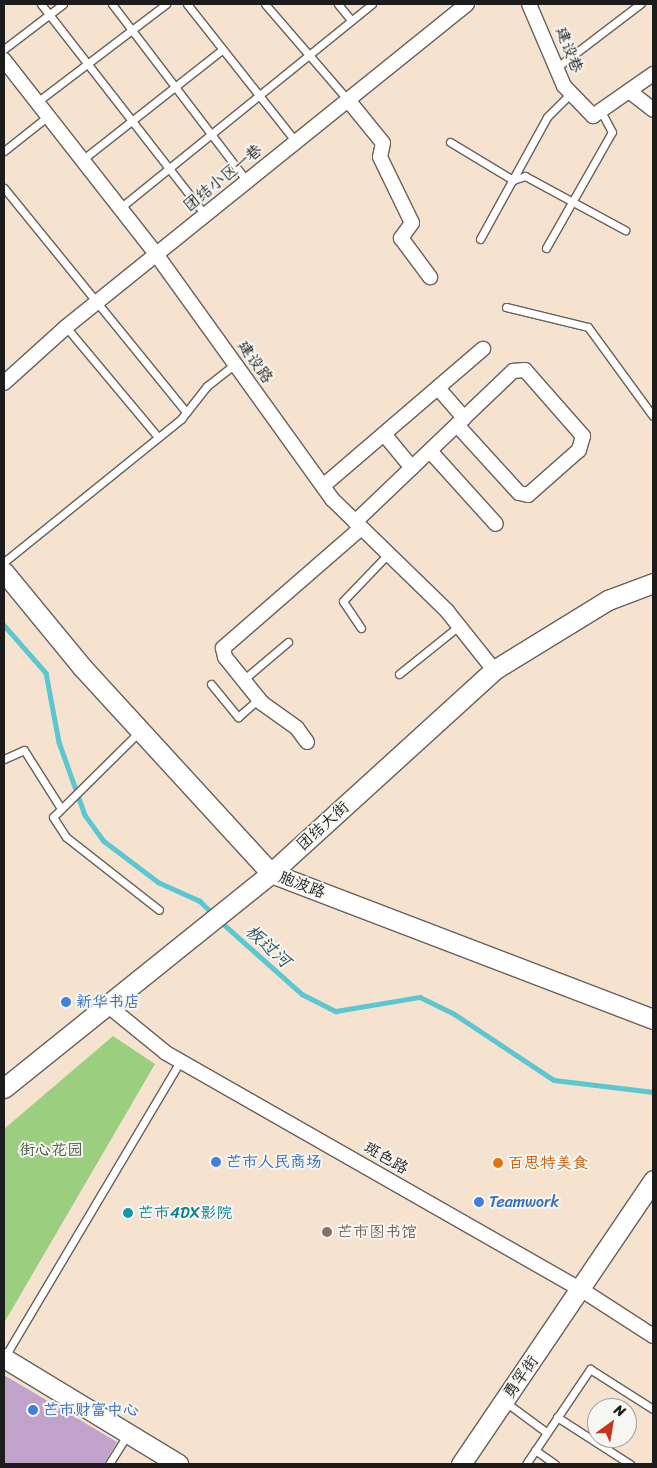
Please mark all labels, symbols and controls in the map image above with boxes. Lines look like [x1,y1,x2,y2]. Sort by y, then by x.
street label: 建设巷 [551,24,587,76]
street label: 团结小区一巷 [180,140,266,216]
street label: 建设路 [233,337,277,387]
street label: 团结大街 [293,797,353,855]
street label: 胞波路 [276,867,328,903]
water label: 板过河 [241,920,295,972]
place label: 新华书店 [76,992,140,1012]
marker: 新华书店 [60,996,72,1008]
street label: 斑色路 [360,1138,412,1178]
park label: 街心花园 [19,1140,83,1160]
place label: 芒市人民商场 [226,1152,322,1172]
place label: 百思特美食 [508,1153,588,1173]
marker: 芒市人民商场 [210,1156,222,1168]
marker: 百思特美食 [492,1157,504,1169]
place label: Teamwork [489,1192,559,1212]
marker: Teamwork [473,1196,485,1208]
place label: 芒市4DX影院 [138,1203,232,1223]
marker: 芒市4DX影院 [122,1207,134,1219]
place label: 芒市图书馆 [337,1222,417,1242]
marker: 芒市图书馆 [321,1226,333,1238]
street label: 勇罕街 [499,1352,543,1402]
north arrow [587,1398,637,1448]
text: N [609,1398,630,1424]
place label: 芒市财富中心 [43,1400,139,1420]
marker: 芒市财富中心 [27,1404,39,1416]

